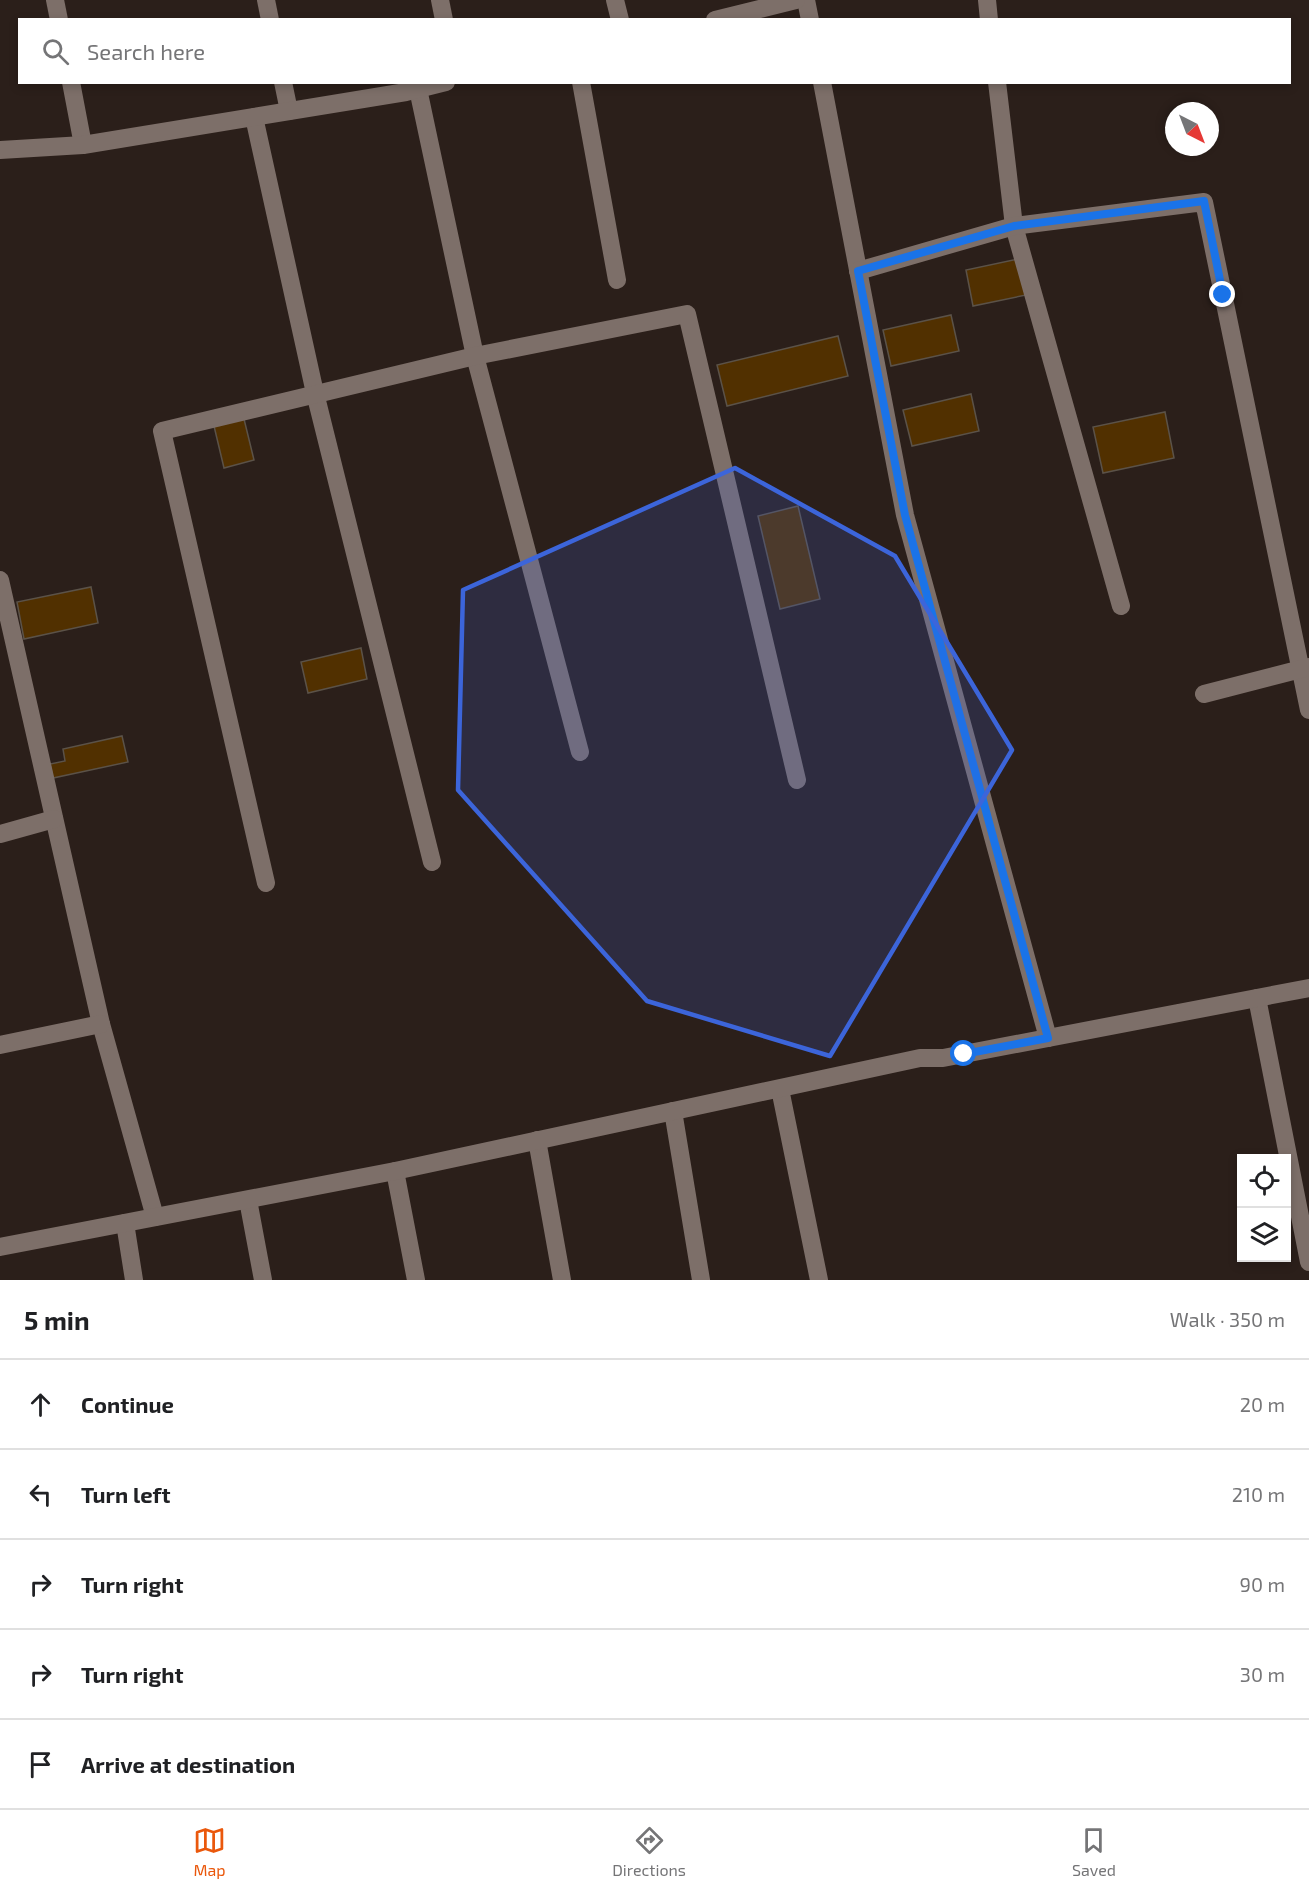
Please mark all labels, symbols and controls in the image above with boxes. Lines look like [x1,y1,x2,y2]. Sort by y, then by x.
search box [18,18,1291,84]
icon: search [39,35,72,68]
text: Search here [87,38,205,64]
north arrow [1165,102,1219,156]
route end [1209,281,1235,307]
route start [950,1040,976,1066]
map controls [1237,1154,1291,1262]
button: locate [1237,1154,1291,1208]
button: layers [1237,1208,1291,1262]
text: 5 min [24,1304,90,1335]
text: Walk · 350 m [1170,1307,1285,1331]
icon: ahead [24,1388,57,1421]
text: Continue [81,1391,174,1417]
text: 20 m [1240,1392,1285,1416]
icon: left [24,1478,57,1511]
text: Turn left [81,1481,170,1507]
text: 210 m [1232,1482,1285,1506]
icon: right [24,1568,57,1601]
text: Turn right [81,1571,183,1597]
text: 90 m [1240,1572,1285,1596]
icon: right [24,1658,57,1691]
text: Turn right [81,1661,183,1687]
text: 30 m [1240,1662,1285,1686]
icon: arrive [24,1748,57,1781]
text: Arrive at destination [81,1751,295,1777]
tab: Map [193,1824,226,1879]
tab: Directions [612,1824,686,1879]
tab: Saved [1072,1824,1116,1879]

